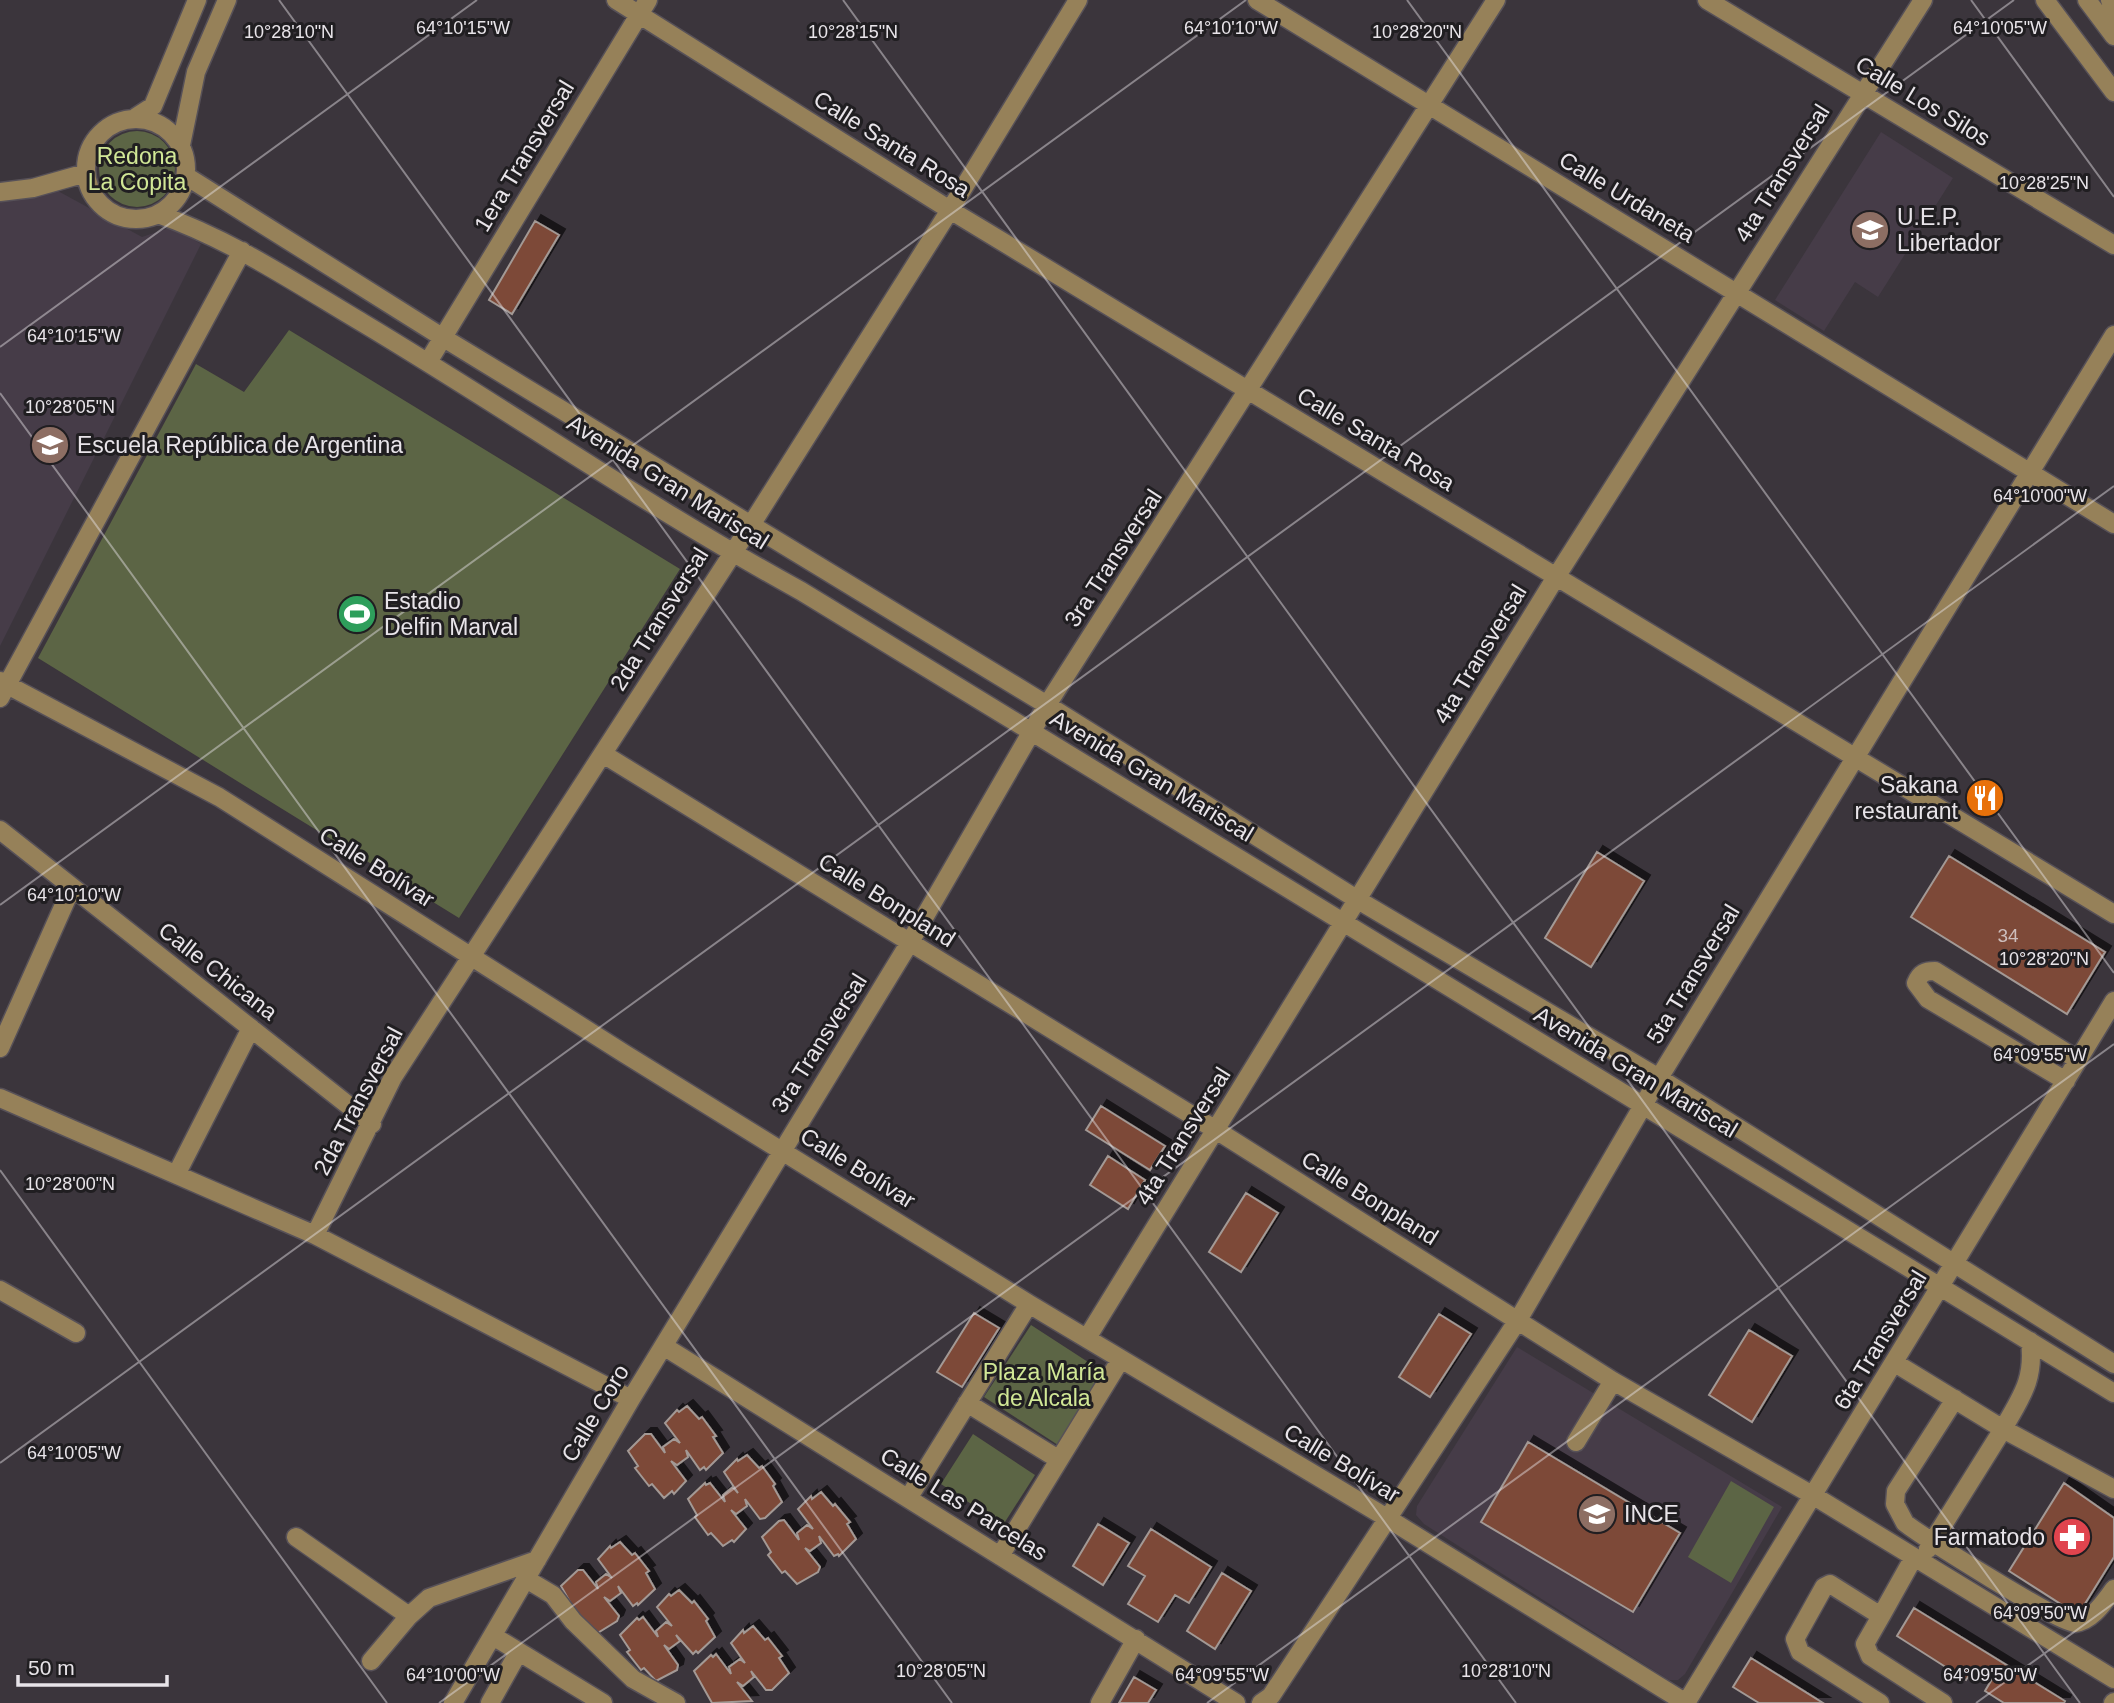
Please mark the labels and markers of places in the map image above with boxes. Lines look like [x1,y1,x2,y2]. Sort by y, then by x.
place label: U.E.P. Libertador [1897,204,2001,256]
school or university icon: U.E.P. Libertador [1849,209,1891,251]
school or university icon: Escuela República de Argentina [29,424,71,466]
place label: Escuela República de Argentina [77,432,403,458]
place label: Estadio Delfin Marval [384,588,518,640]
sports icon: Estadio Delfin Marval [336,593,378,635]
place label: Sakana restaurant [1854,772,1959,824]
restaurant icon: Sakana restaurant [1964,777,2006,819]
school or university icon: INCE [1576,1493,1618,1535]
place label: INCE [1624,1501,1679,1527]
pharmacy icon: Farmatodo [2051,1516,2093,1558]
place label: Farmatodo [1934,1524,2045,1550]

